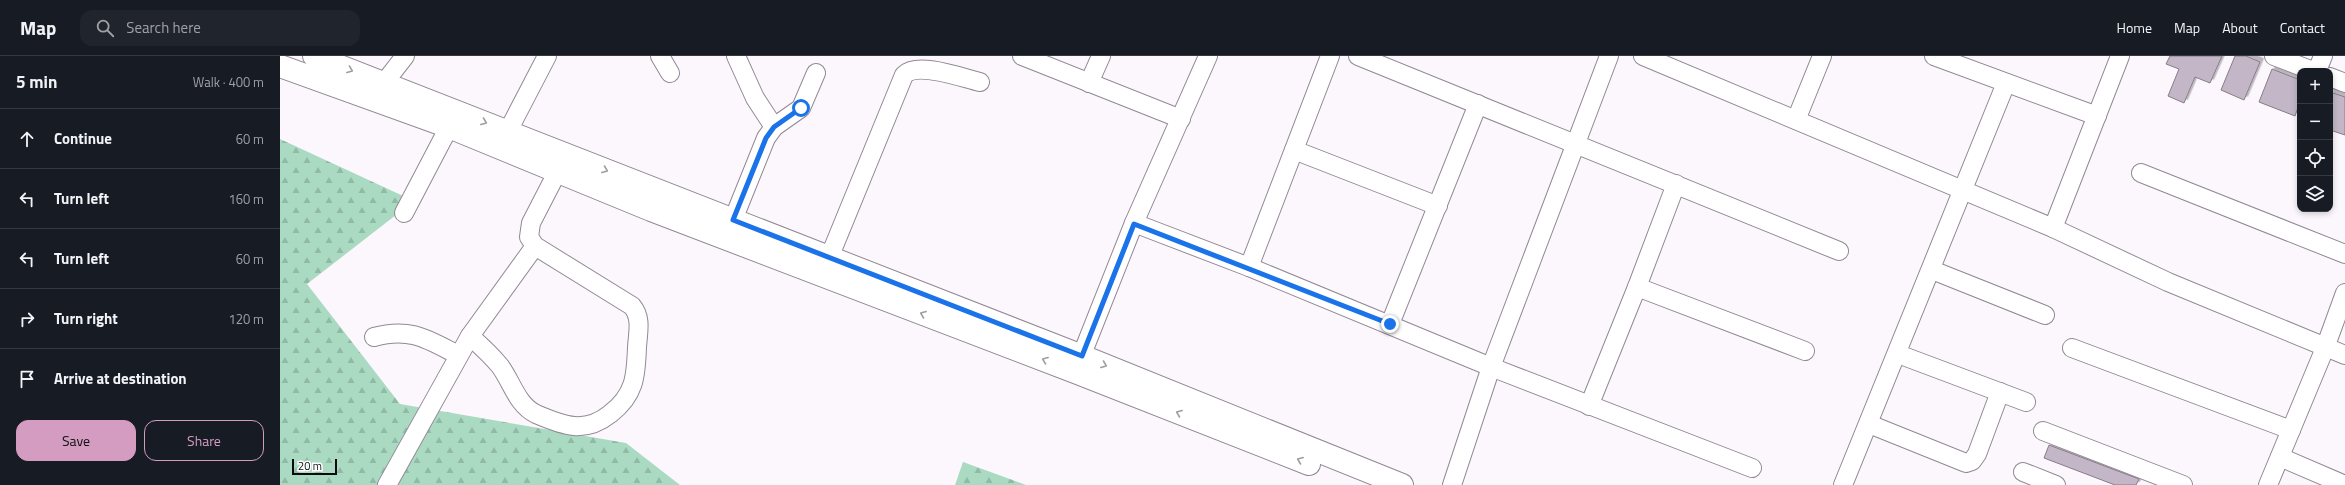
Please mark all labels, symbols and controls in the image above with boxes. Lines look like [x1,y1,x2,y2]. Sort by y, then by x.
search box [80,10,360,46]
text: Map [20,13,56,42]
text: Search here [126,16,201,39]
icon: search [94,17,116,39]
text: Home [2117,17,2152,38]
text: Map [2174,17,2200,38]
text: About [2222,17,2258,38]
text: Contact [2280,17,2325,38]
one-way arrow [347,66,354,74]
map controls [2297,68,2333,212]
button: + [2297,68,2333,104]
text: 5 min [16,69,57,95]
text: Walk · 400 m [193,72,264,92]
route start [792,99,810,117]
button: − [2297,104,2333,140]
one-way arrow [481,118,488,126]
text: Continue [54,127,112,150]
icon: ahead [16,128,38,150]
text: 60 m [236,129,264,149]
button: locate [2297,140,2333,176]
one-way arrow [601,165,609,173]
button: layers [2297,176,2333,212]
text: Turn left [54,187,109,210]
icon: left [16,188,38,210]
text: 160 m [228,189,264,209]
text: Turn left [54,247,109,270]
icon: left [16,248,38,270]
text: 60 m [236,249,264,269]
text: Turn right [54,307,118,330]
icon: right [16,308,38,330]
text: 120 m [228,309,264,329]
one-way arrow [920,310,927,318]
route end [1381,315,1399,333]
one-way arrow [1041,357,1048,365]
one-way arrow [1101,361,1108,369]
text: Arrive at destination [54,367,187,390]
icon: arrive [16,368,38,390]
one-way arrow [1175,409,1182,417]
button: Save [16,420,136,461]
button: Share [144,420,264,461]
scale bar [292,457,337,476]
one-way arrow [1296,457,1303,465]
text: 20 m [298,458,322,474]

